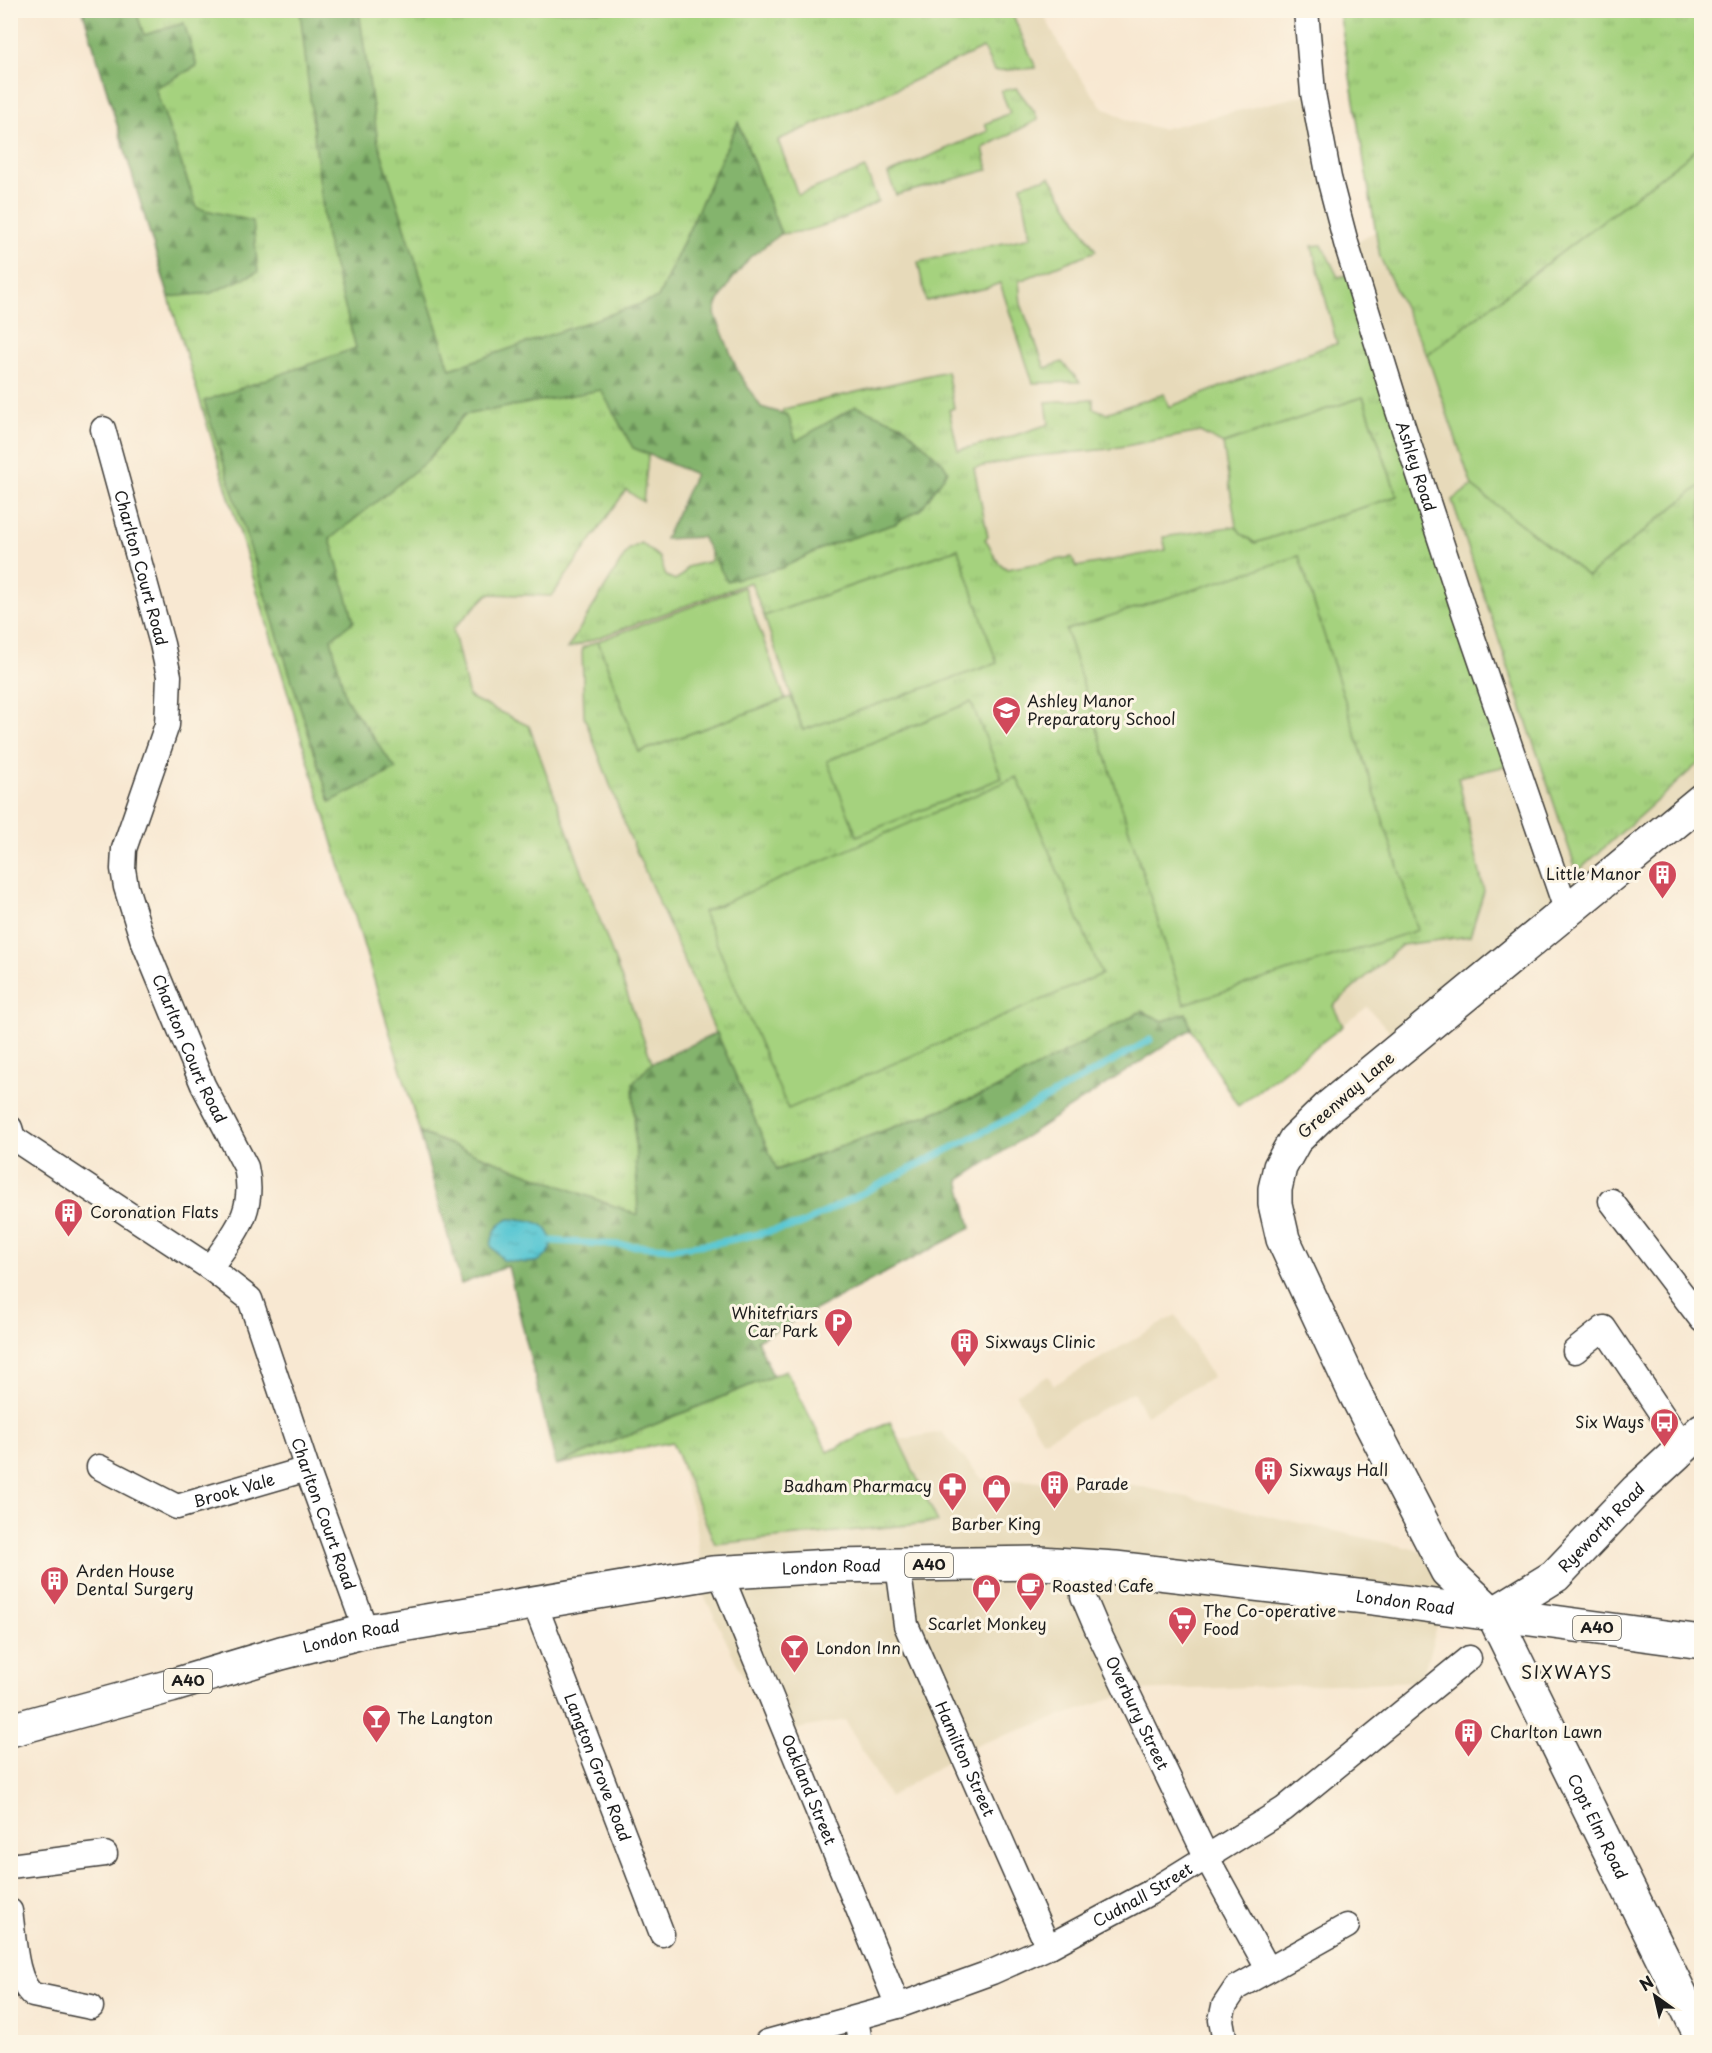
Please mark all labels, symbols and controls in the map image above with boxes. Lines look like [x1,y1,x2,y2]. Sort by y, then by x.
street label: Ashley Road [1391,418,1443,514]
street label: Charlton Court Road [109,487,175,648]
place label: Ashley Manor Preparatory School [1027,688,1176,730]
school or university icon: Ashley Manor Preparatory School [990,694,1022,736]
building icon: Little Manor [1646,858,1678,900]
place label: Little Manor [1546,861,1642,885]
street label: Charlton Court Road [147,970,234,1127]
street label: Greenway Lane [1292,1045,1399,1143]
building icon: Coronation Flats [53,1196,85,1238]
place label: Coronation Flats [90,1199,218,1223]
place label: Whitefriars Car Park [731,1300,818,1342]
parking icon: Whitefriars Car Park [823,1306,855,1348]
building icon: Sixways Clinic [948,1326,980,1368]
place label: Sixways Clinic [985,1329,1095,1353]
bus stop icon: Six Ways [1649,1406,1681,1448]
place label: Six Ways [1575,1409,1644,1433]
street label: Charlton Court Road [286,1434,363,1593]
building icon: Sixways Hall [1252,1454,1284,1496]
place label: Sixways Hall [1289,1457,1388,1481]
street label: Brook Vale [190,1466,277,1513]
building icon: Parade [1039,1468,1071,1510]
pharmacy icon: Badham Pharmacy [937,1470,969,1512]
place label: Parade [1076,1471,1129,1495]
shop icon: Barber King [980,1472,1012,1514]
place label: Badham Pharmacy [783,1473,932,1497]
street label: Ryeworth Road [1552,1476,1649,1577]
place label: Barber King [951,1511,1041,1535]
street label: London Road [781,1552,881,1580]
road number: A40 [905,1553,953,1577]
place label: Arden House Dental Surgery [76,1558,194,1600]
building icon: Arden House Dental Surgery [39,1564,71,1606]
cafe icon: Roasted Cafe [1015,1570,1047,1612]
shop icon: Scarlet Monkey [971,1572,1003,1614]
place label: Roasted Cafe [1052,1573,1154,1597]
street label: London Road [1355,1583,1456,1620]
place label: The Co-operative Food [1203,1598,1336,1640]
supermarket icon: The Co-operative Food [1166,1604,1198,1646]
place label: Scarlet Monkey [927,1611,1047,1635]
street label: London Road [300,1613,401,1658]
road number: A40 [1573,1616,1621,1640]
bar icon: London Inn [779,1632,811,1674]
place label: London Inn [816,1635,901,1659]
street label: Overbury Street [1101,1651,1176,1774]
district label: SIXWAYS [1521,1658,1613,1685]
road number: A40 [164,1669,212,1693]
street label: Langton Grove Road [559,1689,638,1845]
street label: Hamilton Street [930,1697,1002,1820]
bar icon: The Langton [360,1702,392,1744]
place label: The Langton [397,1705,493,1729]
building icon: Charlton Lawn [1453,1716,1485,1758]
place label: Charlton Lawn [1490,1719,1602,1743]
street label: Oakland Street [776,1730,844,1849]
street label: Copt Elm Road [1562,1769,1635,1883]
street label: Cudnall Street [1088,1856,1197,1932]
north arrow [1625,1966,1685,2026]
text: N [1634,1969,1658,1996]

